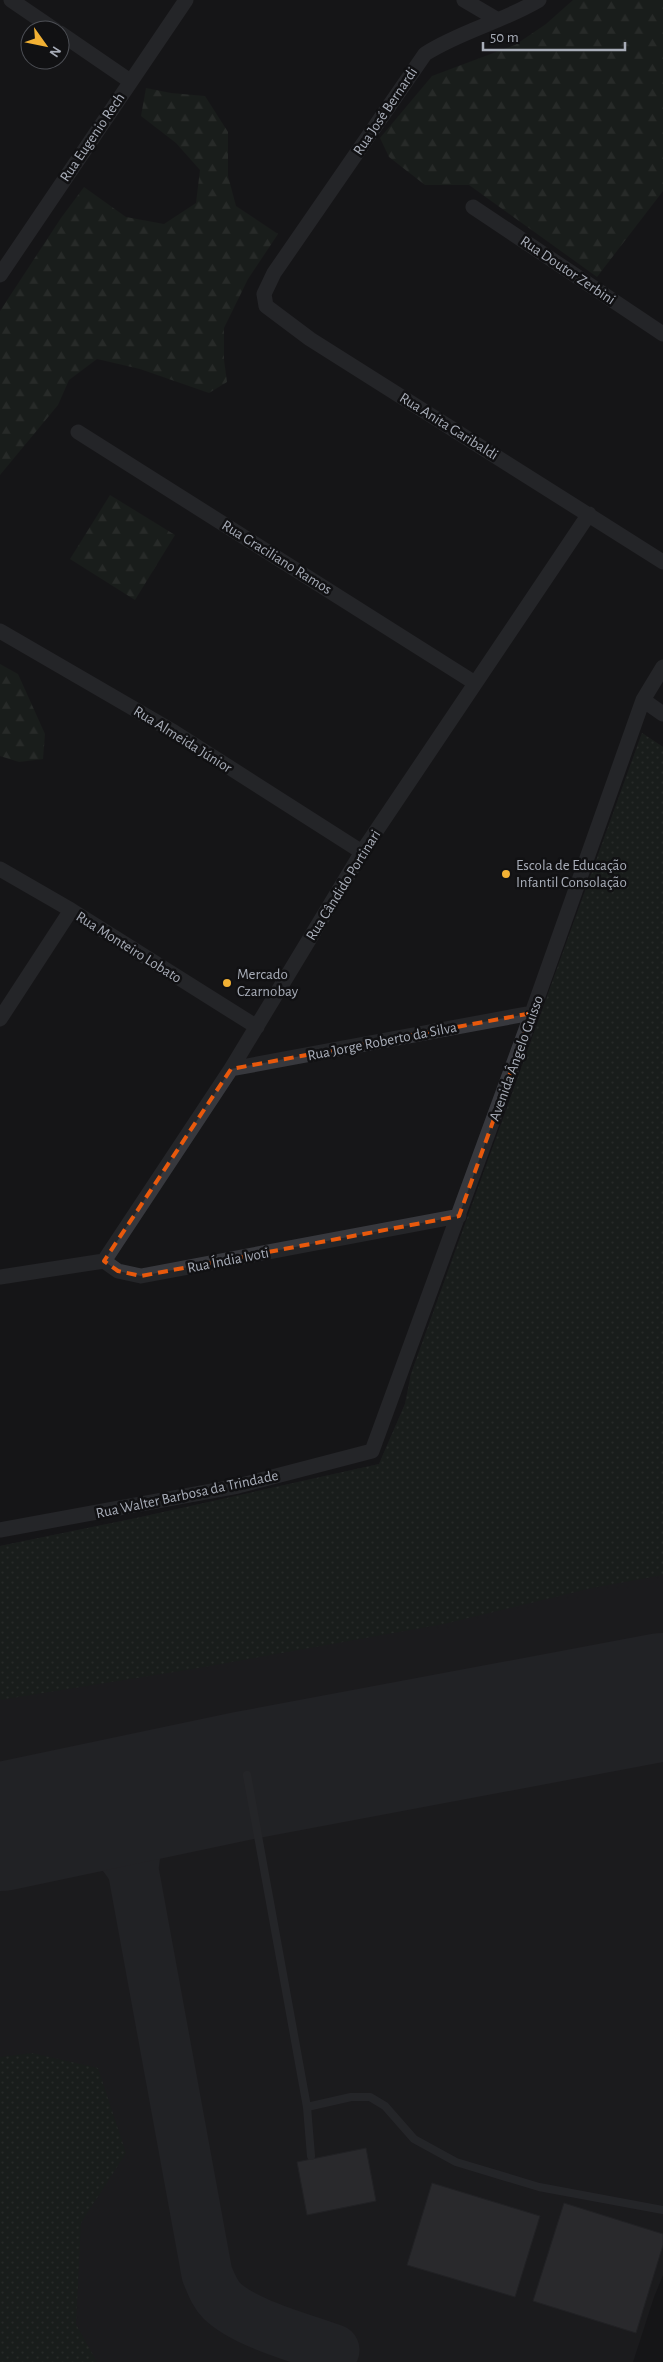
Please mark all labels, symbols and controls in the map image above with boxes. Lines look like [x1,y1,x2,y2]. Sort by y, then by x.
north arrow [20,20,70,70]
scale bar [483,20,626,52]
text: 50 m [490,30,519,45]
text: N [47,44,64,59]
street label: Rua José Bernardi [351,65,420,158]
street label: Rua Eugenio Rech [57,90,128,184]
street label: Rua Doutor Zerbini [518,233,618,308]
street label: Rua Anita Garibaldi [397,390,501,463]
street label: Rua Graciliano Ramos [219,518,334,597]
street label: Rua Almeida Júnior [131,703,235,776]
street label: Rua Cândido Portinari [303,827,383,943]
place label: Escola de Educação Infantil Consolação [516,858,627,890]
marker: Escola de Educação Infantil Consolação [500,868,512,880]
street label: Rua Monteiro Lobato [73,909,184,986]
place label: Mercado Czarnobay [237,967,299,999]
marker: Mercado Czarnobay [221,977,233,989]
street label: Avenida Ângelo Guisso [486,993,546,1123]
street label: Rua Jorge Roberto da Silva [306,1020,458,1063]
street label: Rua Índia Ivoti [186,1243,270,1276]
street label: Rua Walter Barbosa da Trindade [95,1468,280,1521]

